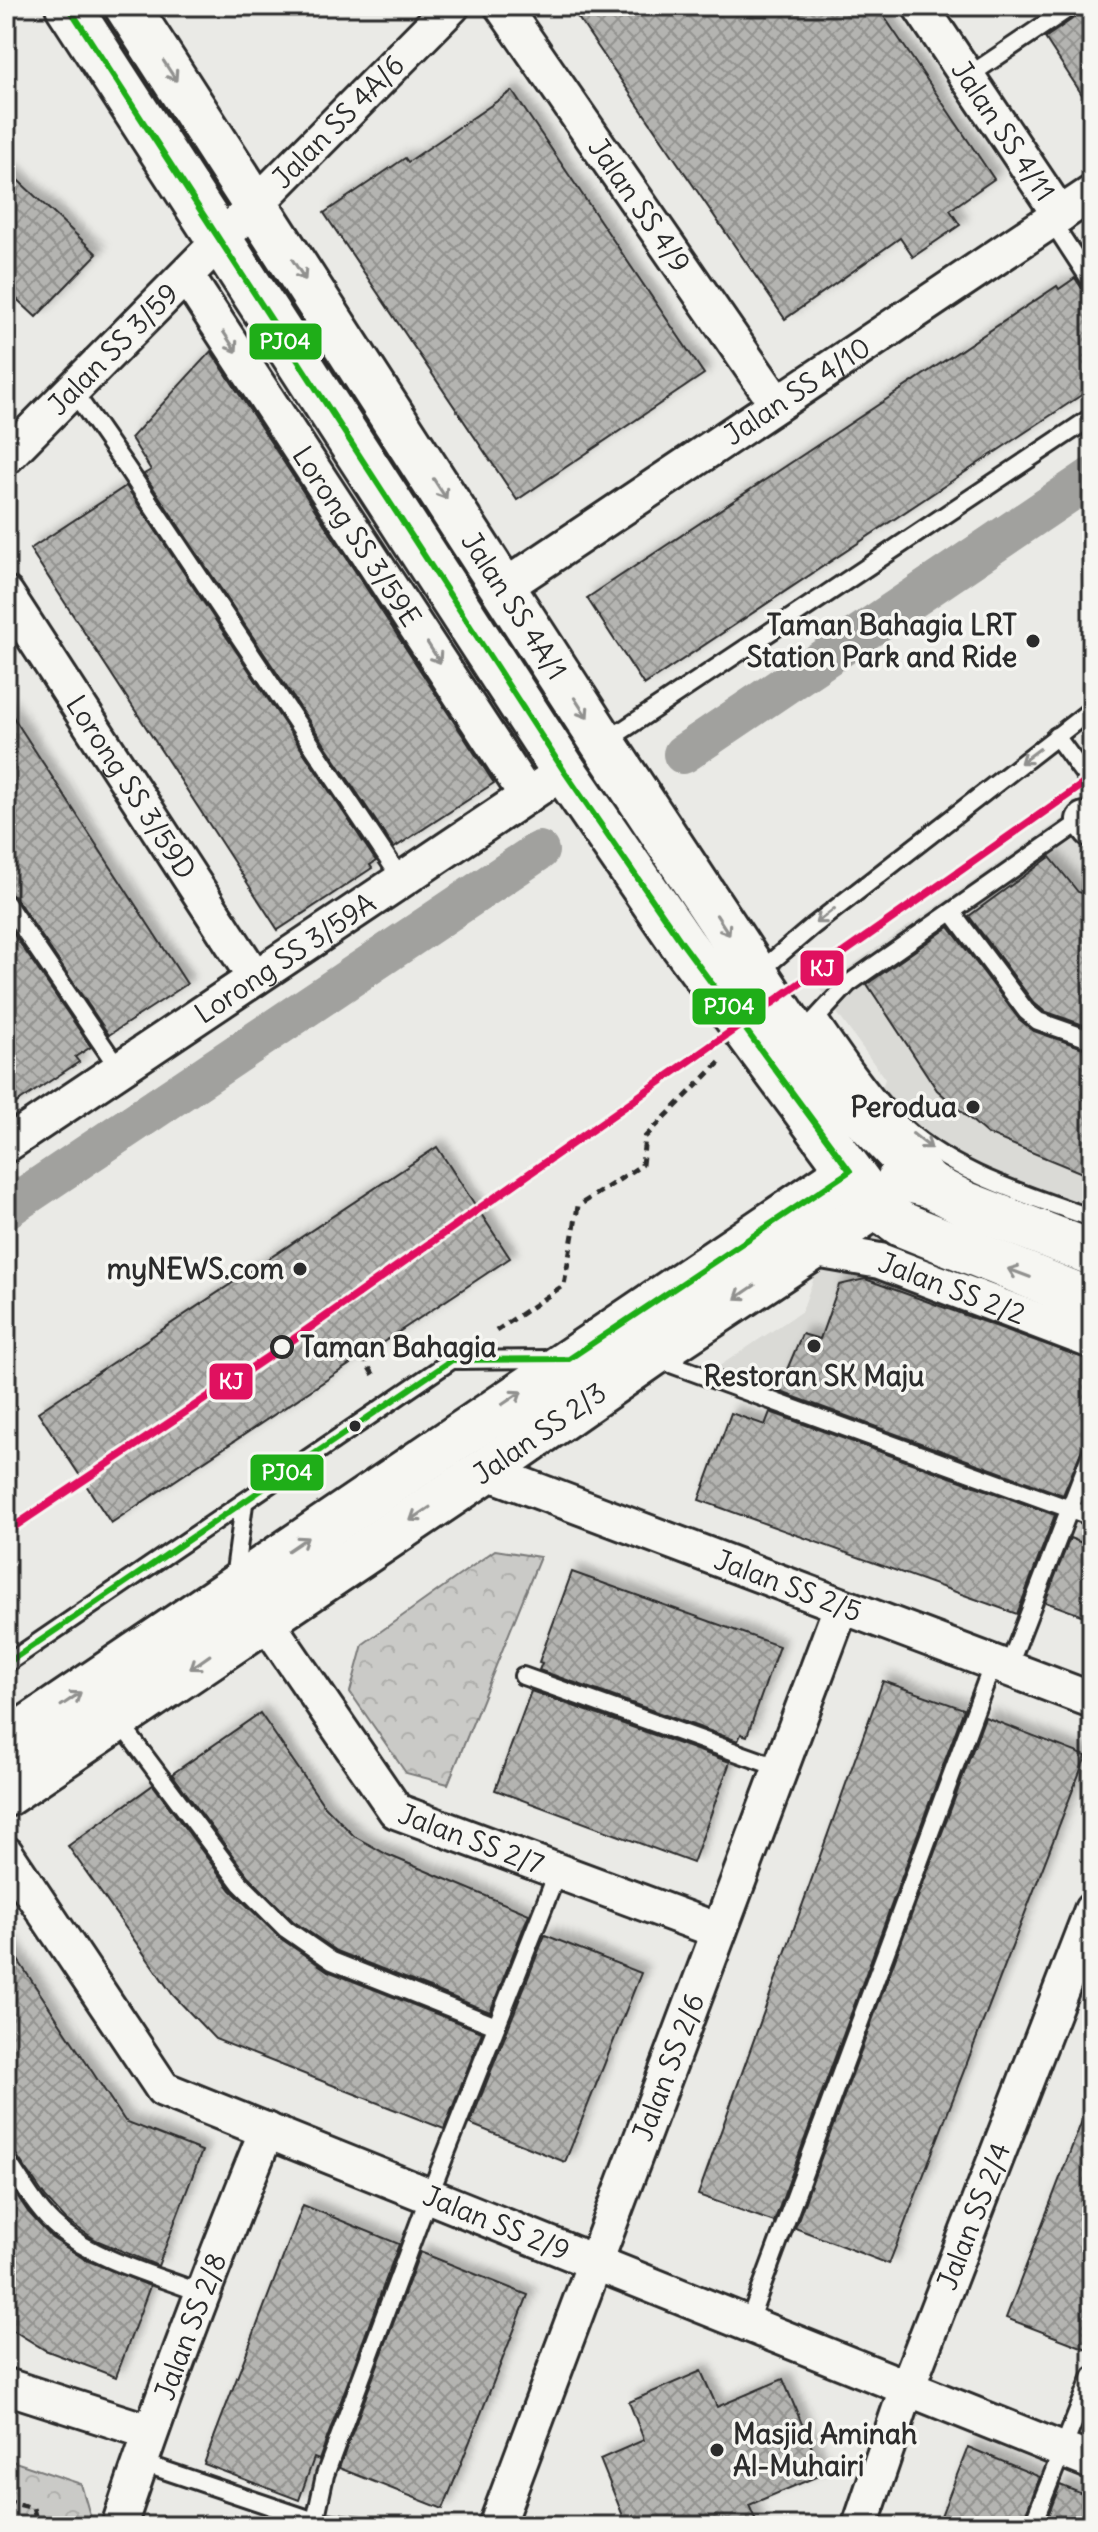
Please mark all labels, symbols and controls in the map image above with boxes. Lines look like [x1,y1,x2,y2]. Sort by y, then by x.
street label: Jalan SS 4A/6 [264,47,412,196]
street label: Jalan SS 4/11 [944,53,1063,208]
one-way arrow [162,60,178,82]
street label: Jalan SS 4/9 [581,131,699,279]
one-way arrow [291,259,308,281]
street label: Jalan SS 3/59 [40,275,186,423]
line badge: PJ04 [248,322,323,361]
text: PJ04 [260,327,311,355]
street label: Jalan SS 4/10 [717,329,877,453]
one-way arrow [222,330,238,353]
street label: Lorong SS 3/59E [285,439,429,633]
one-way arrow [431,478,448,500]
street label: Jalan SS 4A/1 [454,525,575,686]
place label: Taman Bahagia LRT Station Park and Ride [747,607,1017,675]
marker: Taman Bahagia LRT Station Park and Ride [1024,632,1042,650]
one-way arrow [425,642,442,664]
street label: Lorong SS 3/59D [58,688,204,886]
one-way arrow [573,696,589,719]
one-way arrow [1020,748,1041,765]
street label: Lorong SS 3/59A [188,884,382,1031]
one-way arrow [815,908,836,925]
one-way arrow [715,914,731,936]
line badge: KJ [799,949,845,987]
text: KJ [809,954,835,982]
line badge: PJ04 [691,987,767,1026]
text: PJ04 [704,992,755,1020]
place label: Perodua [851,1089,957,1125]
marker: Perodua [964,1098,982,1116]
one-way arrow [911,1132,932,1149]
street label: Jalan SS 2/2 [874,1244,1030,1332]
place label: myNEWS.com [107,1251,284,1287]
marker: myNEWS.com [291,1260,309,1278]
one-way arrow [1007,1265,1032,1279]
one-way arrow [735,1284,757,1300]
place label: Taman Bahagia [300,1329,496,1365]
marker: Taman Bahagia [271,1336,293,1358]
marker: Restoran SK Maju [805,1337,823,1355]
place label: Restoran SK Maju [704,1358,924,1394]
line badge: KJ [208,1362,254,1401]
text: KJ [218,1367,244,1395]
street label: Jalan SS 2/3 [466,1374,613,1492]
one-way arrow [501,1390,523,1406]
unlabelled marker [347,1418,363,1434]
line badge: PJ04 [249,1453,325,1492]
text: PJ04 [262,1458,313,1486]
one-way arrow [409,1507,432,1523]
one-way arrow [286,1536,308,1552]
street label: Jalan SS 2/5 [709,1541,867,1630]
one-way arrow [189,1654,211,1670]
one-way arrow [59,1691,81,1707]
street label: Jalan SS 2/7 [393,1796,549,1882]
street label: Jalan SS 2/6 [624,1988,712,2146]
street label: Jalan SS 2/4 [929,2137,1018,2295]
street label: Jalan SS 2/9 [418,2177,575,2268]
street label: Jalan SS 2/8 [146,2247,234,2405]
place label: Masjid Aminah Al-Muhairi [733,2416,917,2484]
marker: Masjid Aminah Al-Muhairi [708,2441,726,2459]

